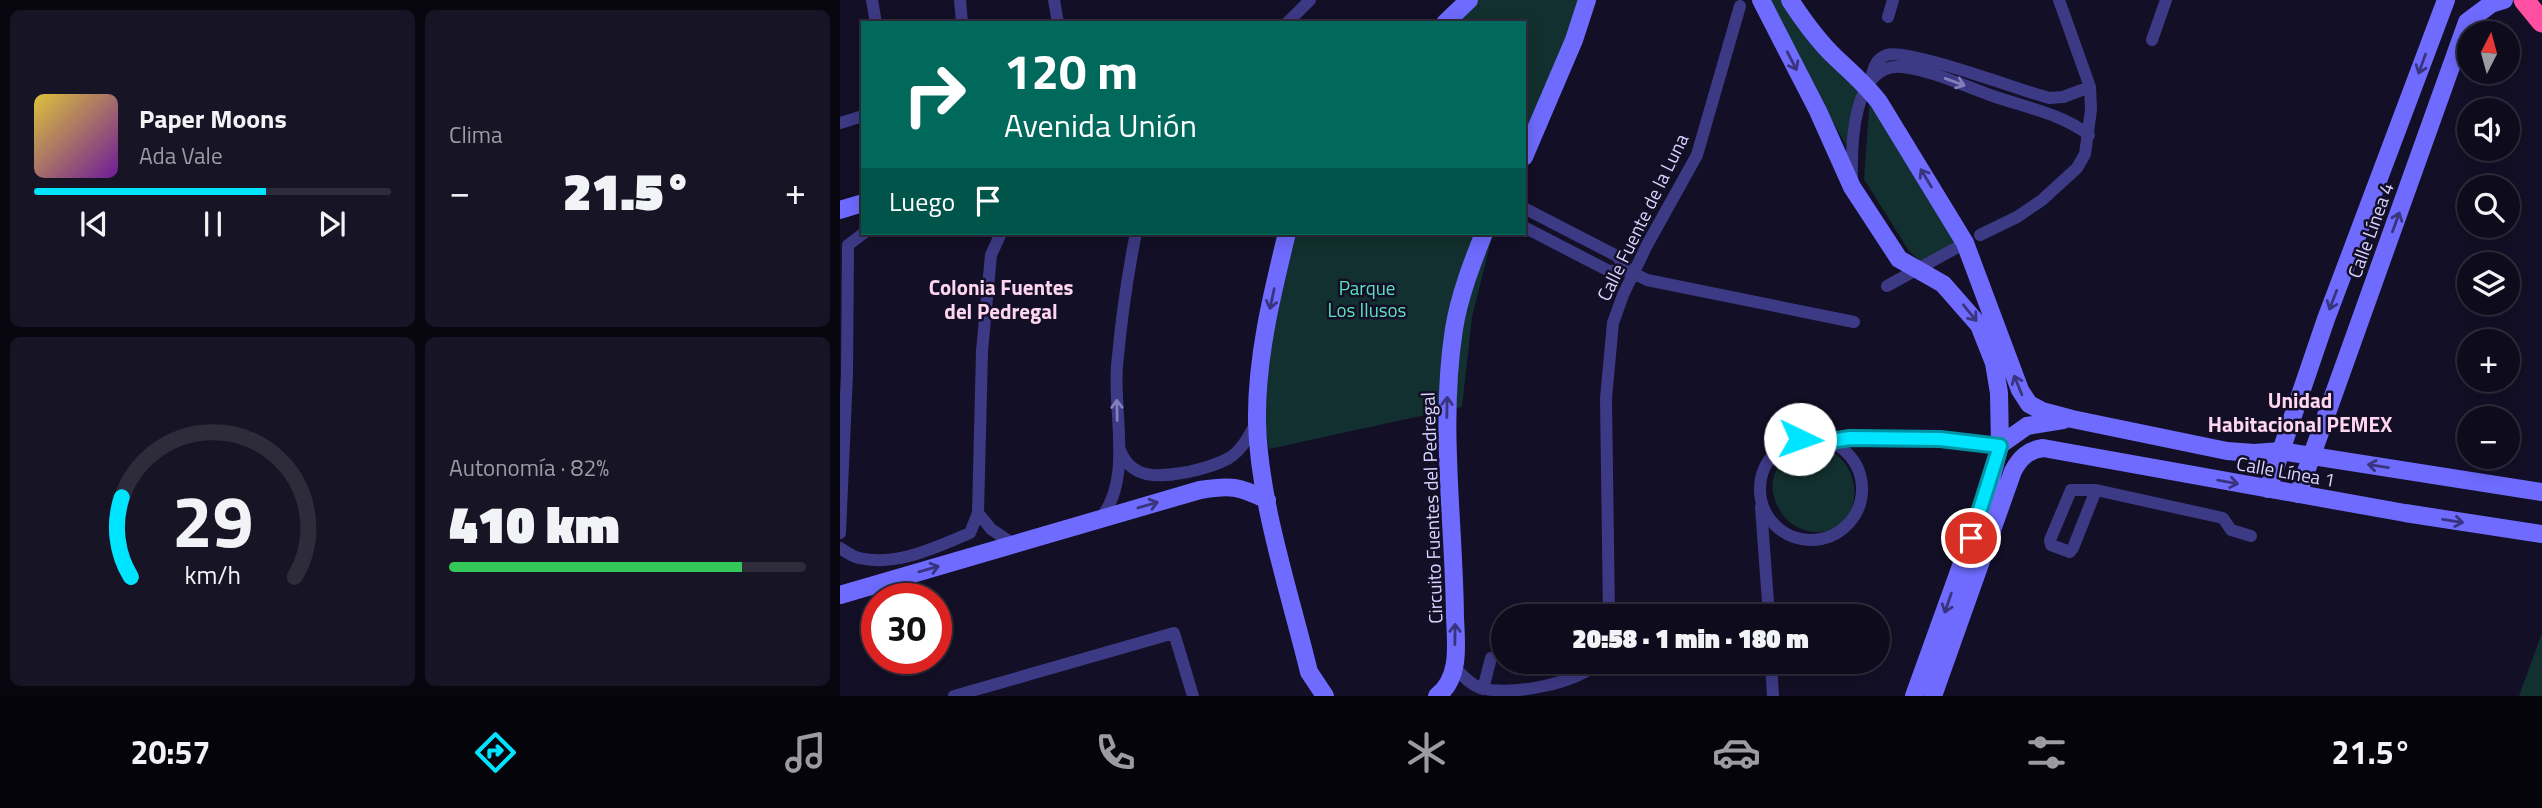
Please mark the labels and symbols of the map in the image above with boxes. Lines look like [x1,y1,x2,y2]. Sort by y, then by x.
north arrow [2457,21,2520,84]
one-way arrow [1786,50,1800,71]
one-way arrow [2415,52,2427,74]
one-way arrow [1943,76,1965,89]
street label: Calle Fuente de la Luna [1589,128,1695,306]
one-way arrow [1919,169,1933,189]
street label: Calle Línea 4 [2339,178,2401,282]
one-way arrow [2390,212,2403,234]
district label: Colonia Fuentes del Pedregal [929,271,1073,327]
park label: Parque Los Ilusos [1328,273,1407,324]
one-way arrow [1265,287,1279,310]
one-way arrow [2326,288,2339,310]
one-way arrow [1962,303,1977,321]
one-way arrow [2011,375,2024,396]
district label: Unidad Habitacional PEMEX [2208,384,2392,440]
street label: Circuito Fuentes del Pedregal [1412,392,1450,624]
one-way arrow [1441,395,1454,418]
one-way arrow [1110,399,1124,422]
position arrow [1763,402,1837,476]
street label: Calle Línea 1 [2234,448,2338,494]
one-way arrow [2367,459,2390,472]
one-way arrow [2217,475,2239,489]
one-way arrow [1136,498,1158,511]
pin [1941,508,2001,568]
one-way arrow [2441,515,2463,528]
one-way arrow [918,561,940,574]
speed limit sign: 30 [861,583,952,674]
one-way arrow [1941,592,1953,614]
one-way arrow [1448,623,1462,646]

